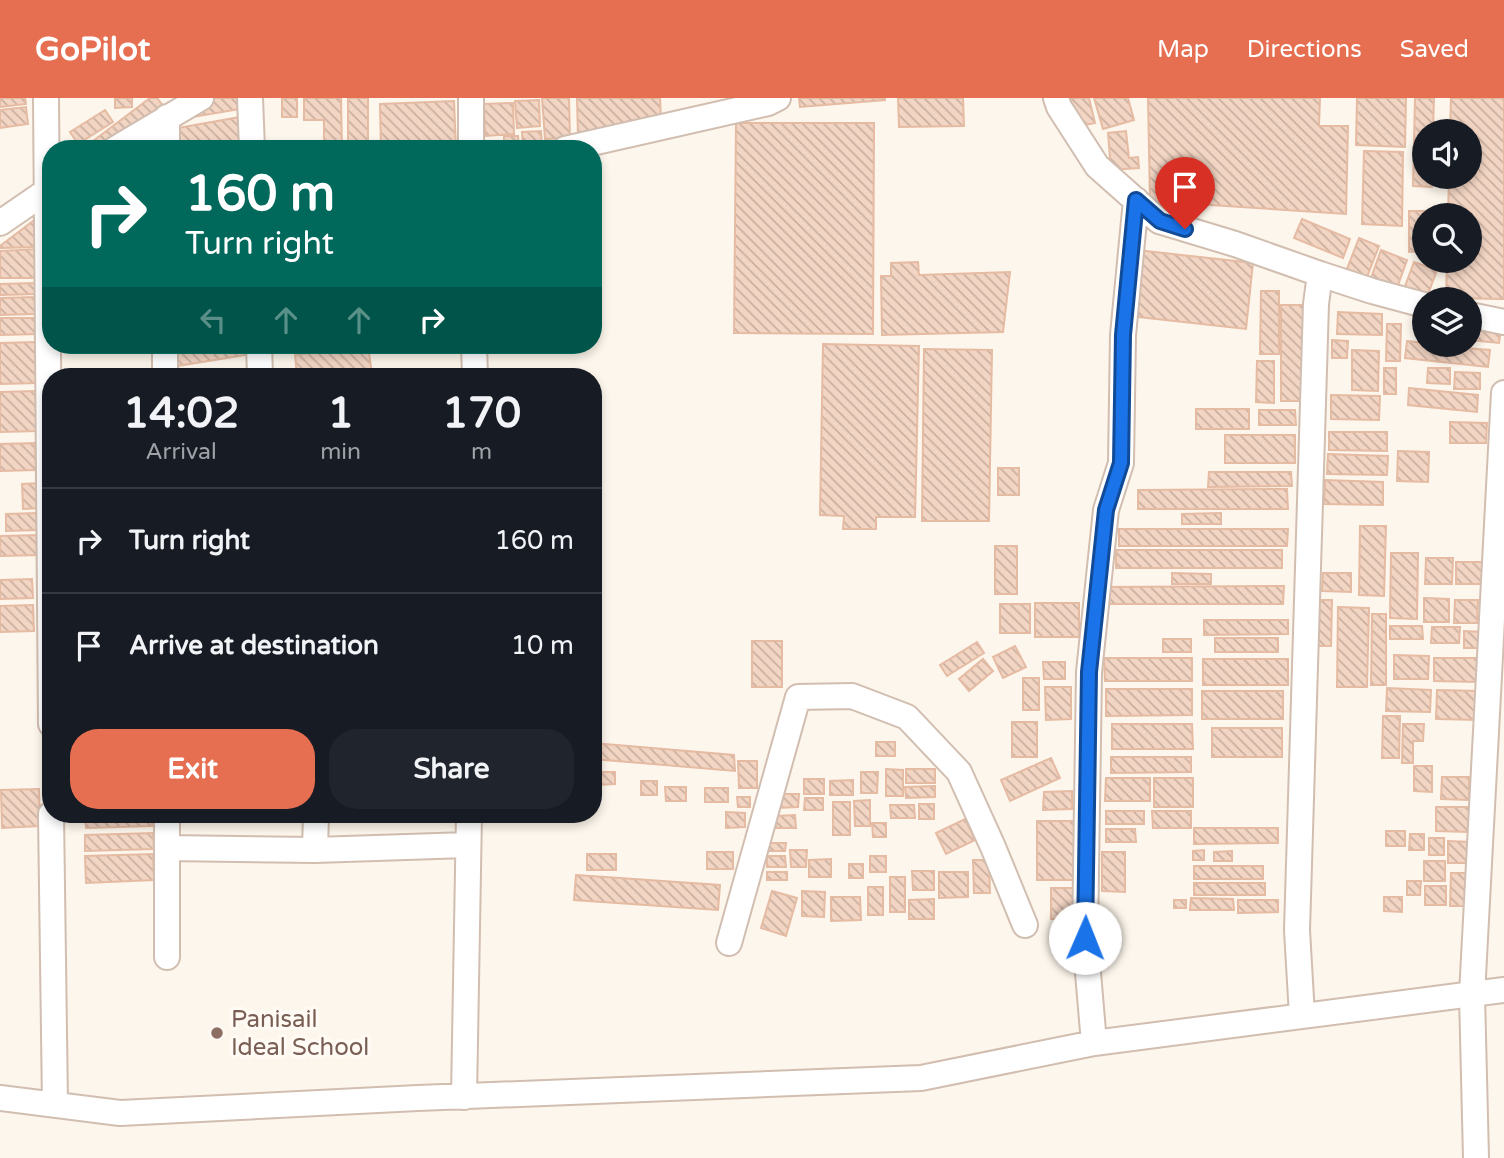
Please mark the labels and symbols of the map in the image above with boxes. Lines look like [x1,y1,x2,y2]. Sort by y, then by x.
pin [1155,157,1215,229]
position arrow [1048,901,1122,975]
place label: Panisail Ideal School [231,1005,369,1062]
marker: Panisail Ideal School [209,1025,225,1041]

